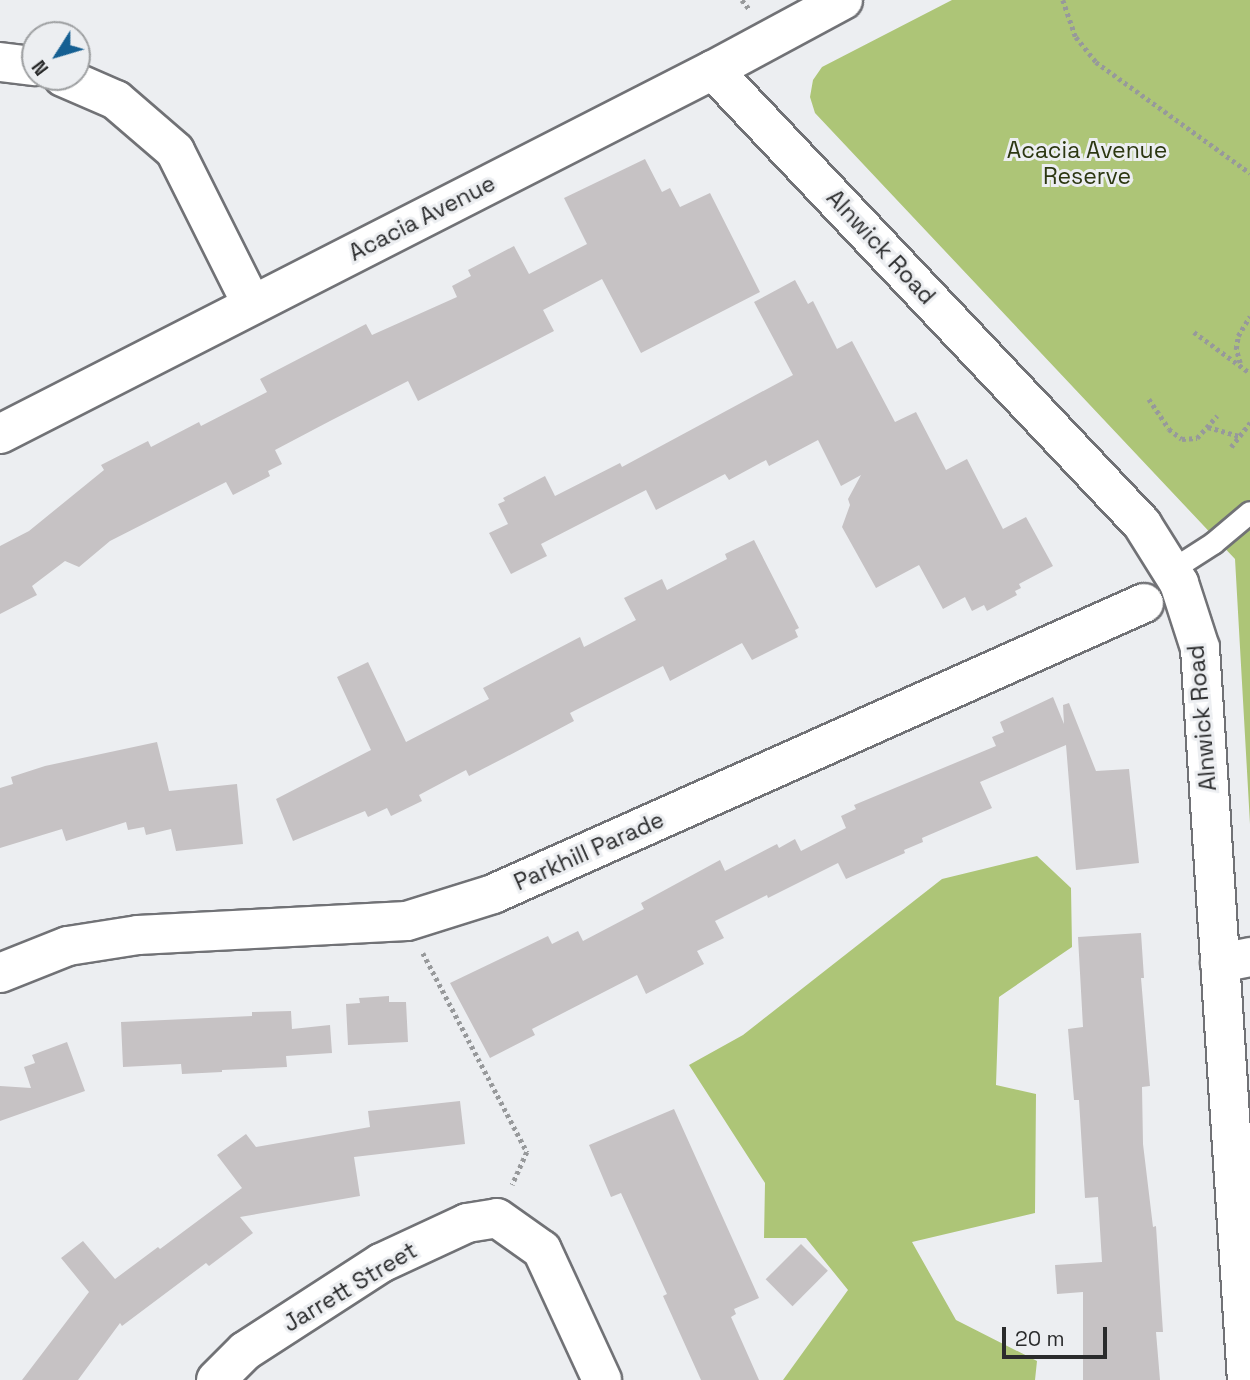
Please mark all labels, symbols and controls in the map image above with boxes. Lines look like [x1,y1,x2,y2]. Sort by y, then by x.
north arrow [21,21,91,91]
text: N [27,55,54,80]
park label: Acacia Avenue Reserve [1007,136,1167,190]
street label: Acacia Avenue [344,169,500,267]
street label: Alnwick Road [821,184,941,310]
street label: Alnwick Road [1182,644,1222,792]
street label: Parkhill Parade [510,806,668,896]
street label: Jarrett Street [278,1236,422,1338]
scale bar [1005,1314,1110,1358]
text: 20 m [1015,1325,1065,1352]

